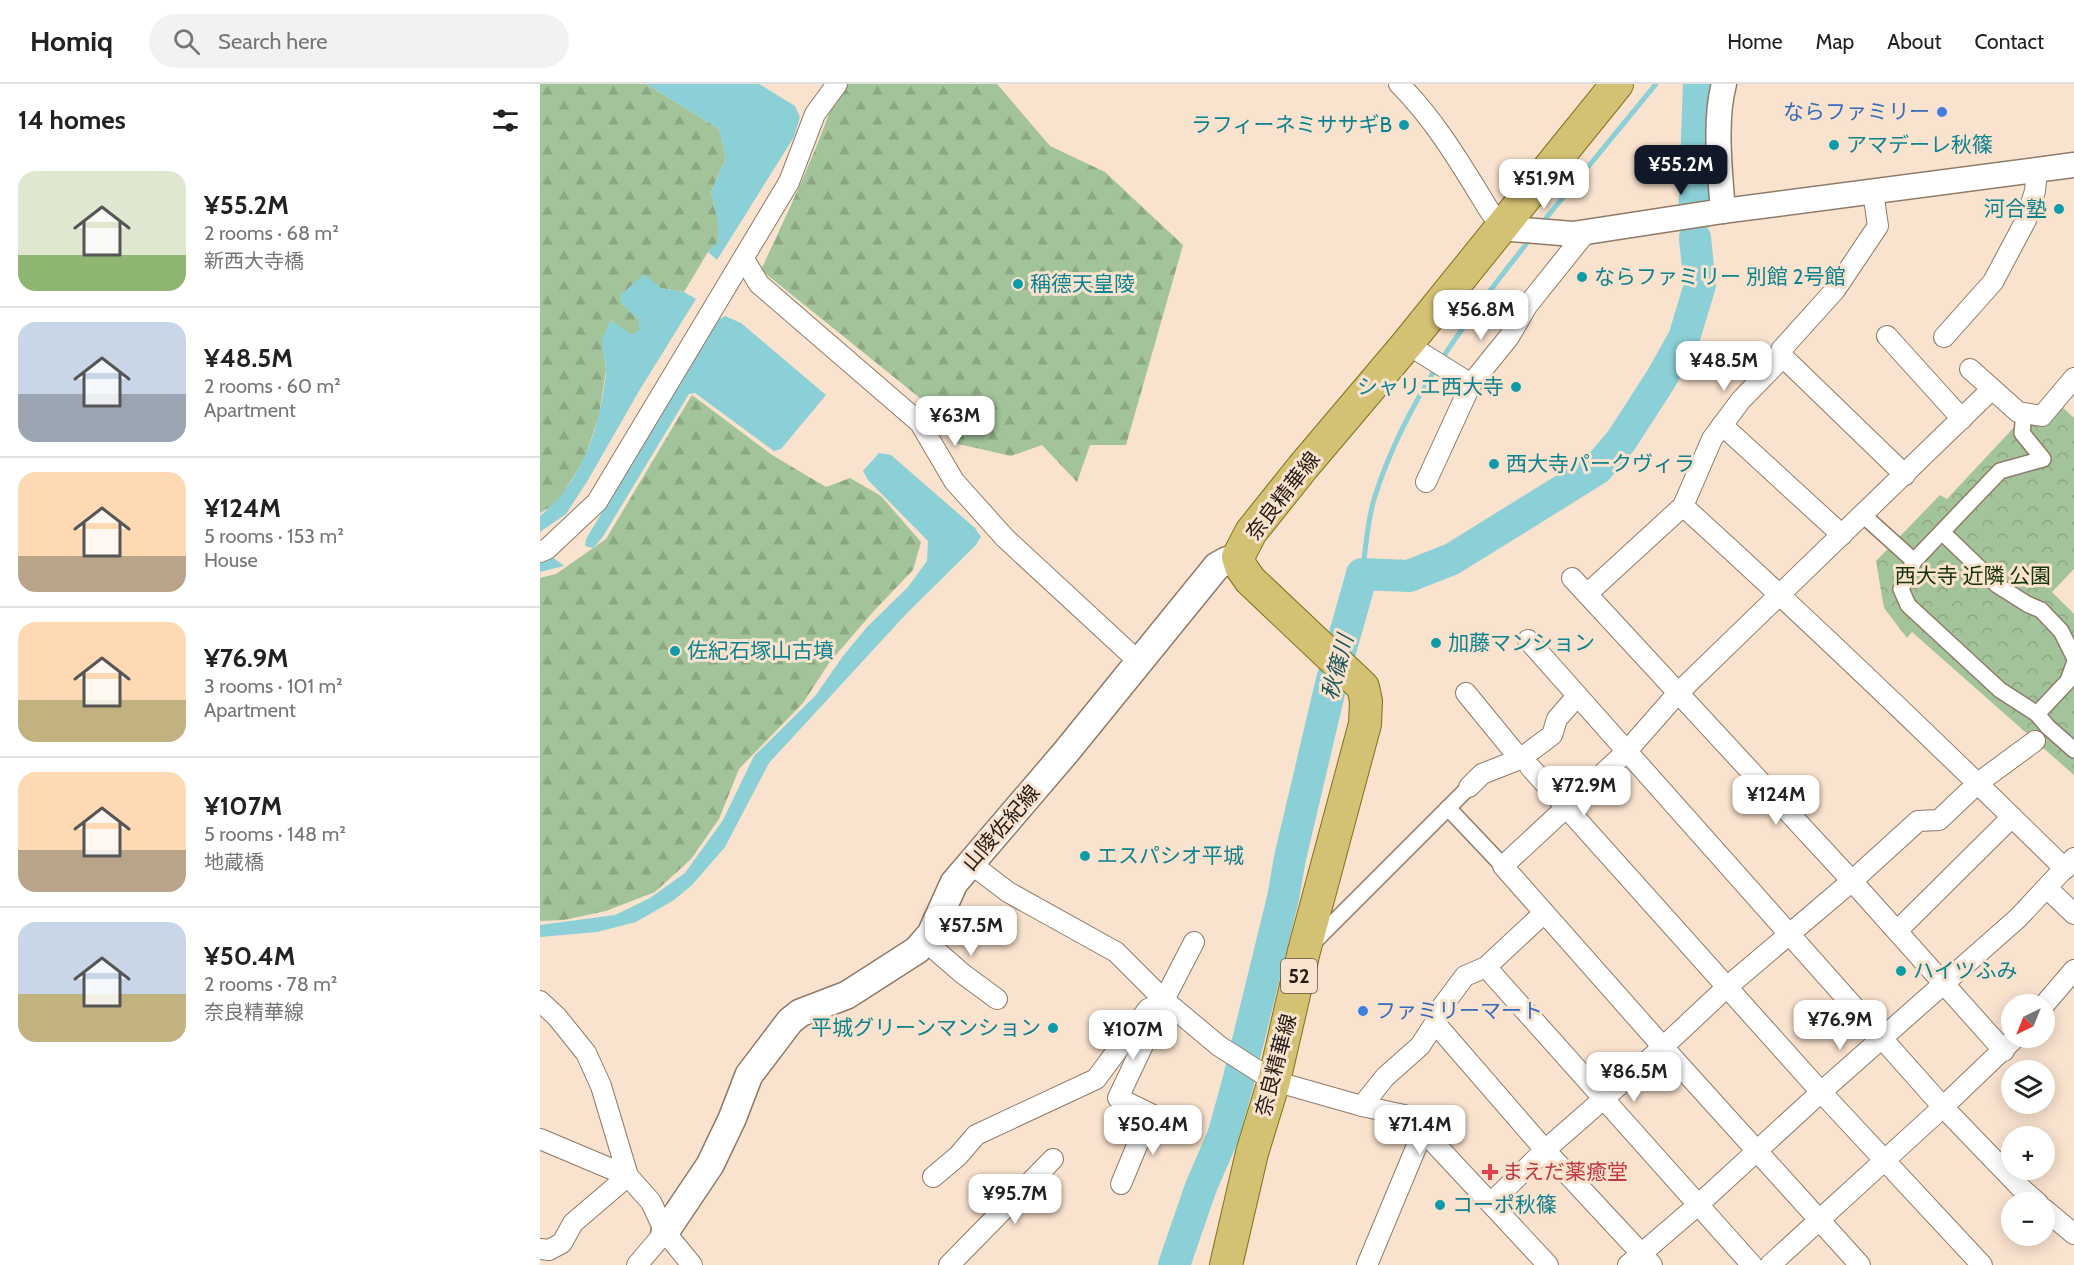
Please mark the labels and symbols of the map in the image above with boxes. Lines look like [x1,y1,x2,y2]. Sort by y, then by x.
place label: ならファミリー [1783,99,1930,124]
marker: ならファミリー [1935,105,1949,119]
place label: ラフィーネミササギB [1191,112,1392,137]
marker: ラフィーネミササギB [1397,118,1411,132]
place label: アマデーレ秋篠 [1846,132,1993,157]
marker: アマデーレ秋篠 [1827,138,1841,152]
pin: ¥55.2M [1632,145,1730,196]
pin: ¥51.9M [1495,159,1593,210]
place label: 河合塾 [1984,196,2047,221]
marker: 河合塾 [2052,202,2066,216]
place label: ならファミリー 別館 2号館 [1594,264,1845,289]
marker: ならファミリー 別館 2号館 [1575,270,1589,284]
place label: 稱德天皇陵 [1030,271,1135,296]
marker: 稱德天皇陵 [1011,277,1025,291]
pin: ¥56.8M [1432,290,1530,341]
pin: ¥48.5M [1675,341,1773,392]
place label: シャリエ西大寺 [1357,374,1504,399]
marker: シャリエ西大寺 [1509,380,1523,394]
pin: ¥63M [919,396,991,447]
street label: 奈良精華線 [1240,447,1325,545]
place label: 西大寺パークヴィラ [1506,451,1695,476]
marker: 西大寺パークヴィラ [1487,457,1501,471]
park label: 西大寺 近隣 公園 [1895,563,2051,588]
water label: 秋篠川 [1316,630,1360,703]
place label: 加藤マンション [1448,630,1595,655]
marker: 加藤マンション [1429,636,1443,650]
place label: 佐紀石塚山古墳 [687,638,834,663]
marker: 佐紀石塚山古墳 [668,644,682,658]
pin: ¥72.9M [1535,766,1633,817]
pin: ¥124M [1734,775,1818,826]
street label: 山陵佐紀線 [957,780,1044,875]
place label: エスパシオ平城 [1097,843,1244,868]
marker: エスパシオ平城 [1078,849,1092,863]
pin: ¥57.5M [922,906,1020,957]
place label: ハイツふみ [1913,958,2018,983]
road number: 52 [1281,959,1317,993]
marker: ハイツふみ [1894,964,1908,978]
north arrow [2001,994,2055,1048]
place label: ファミリーマート [1375,998,1543,1023]
pin: ¥76.9M [1791,1000,1889,1051]
marker: ファミリーマート [1356,1004,1370,1018]
pin: ¥107M [1091,1010,1175,1061]
street label: 奈良精華線 [1250,1011,1301,1119]
place label: 平城グリーンマンション [811,1015,1041,1040]
marker: 平城グリーンマンション [1046,1021,1060,1035]
pin: ¥86.5M [1585,1052,1683,1103]
pin: ¥50.4M [1104,1105,1202,1156]
pin: ¥71.4M [1371,1105,1469,1156]
place label: まえだ薬癒堂 [1502,1159,1628,1184]
marker: まえだ薬癒堂 [1483,1165,1497,1179]
pin: ¥95.7M [966,1174,1064,1225]
place label: コーポ秋篠 [1452,1192,1557,1217]
marker: コーポ秋篠 [1433,1198,1447,1212]

